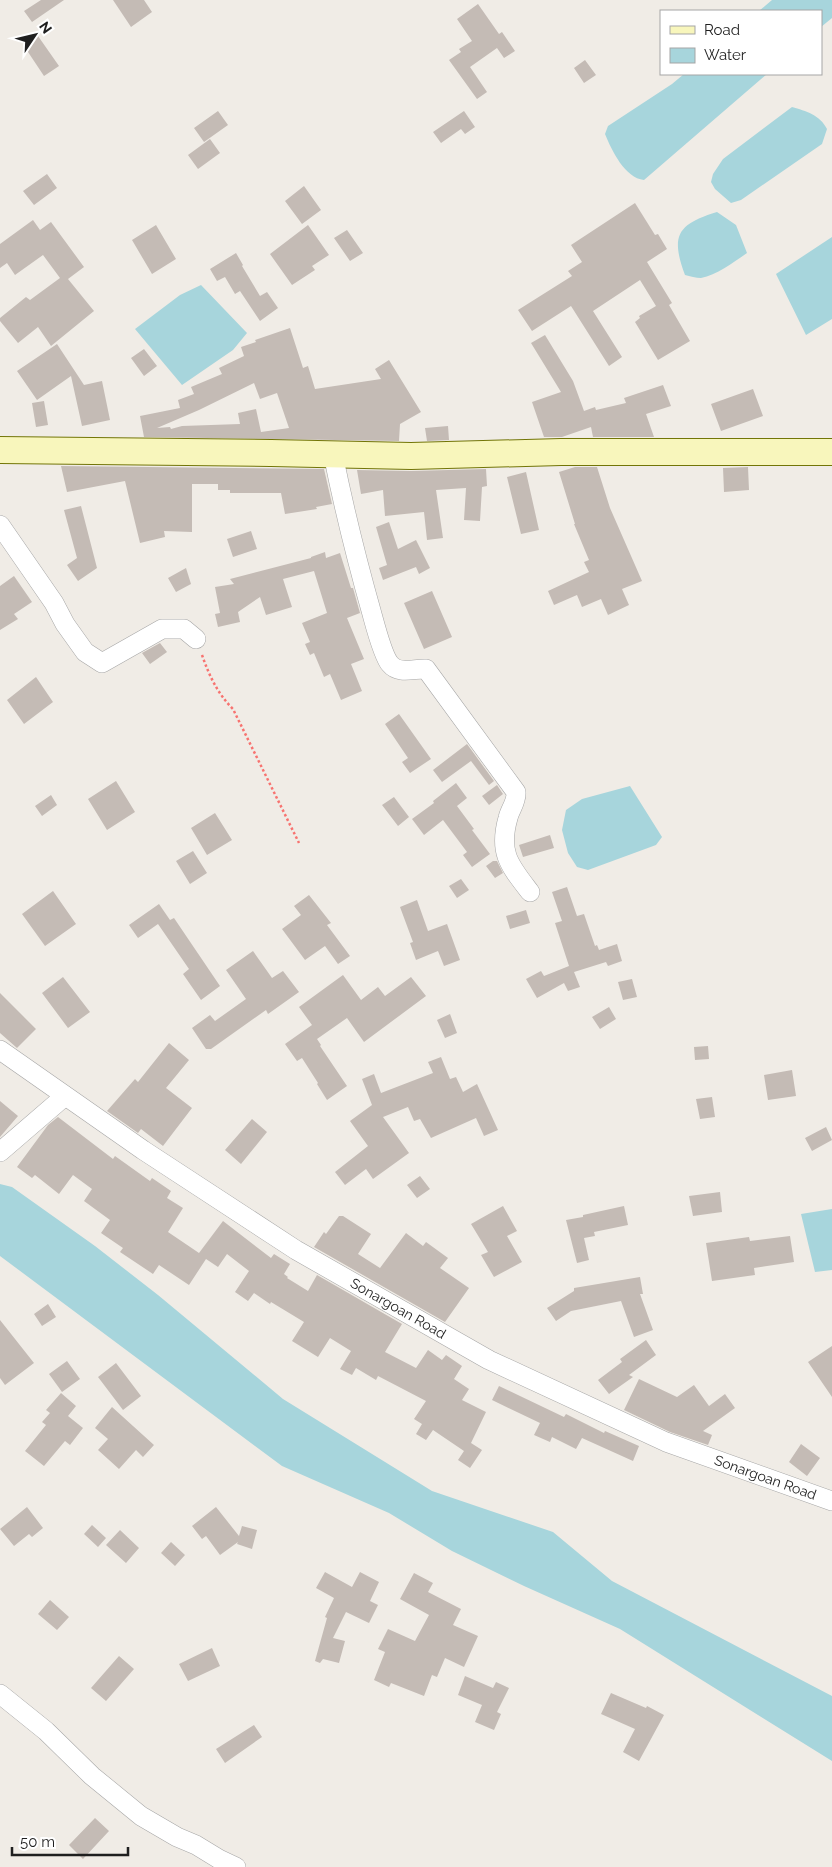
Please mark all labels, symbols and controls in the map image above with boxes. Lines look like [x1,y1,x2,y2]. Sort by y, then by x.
north arrow [10,10,60,60]
legend [660,10,822,75]
text: N [36,19,55,37]
text: Road [704,21,740,39]
text: Water [704,46,747,64]
street label: Sonargoan Road [348,1275,449,1342]
street label: Sonargoan Road [712,1452,819,1503]
scale bar [12,1824,129,1856]
text: 50 m [20,1833,55,1851]

